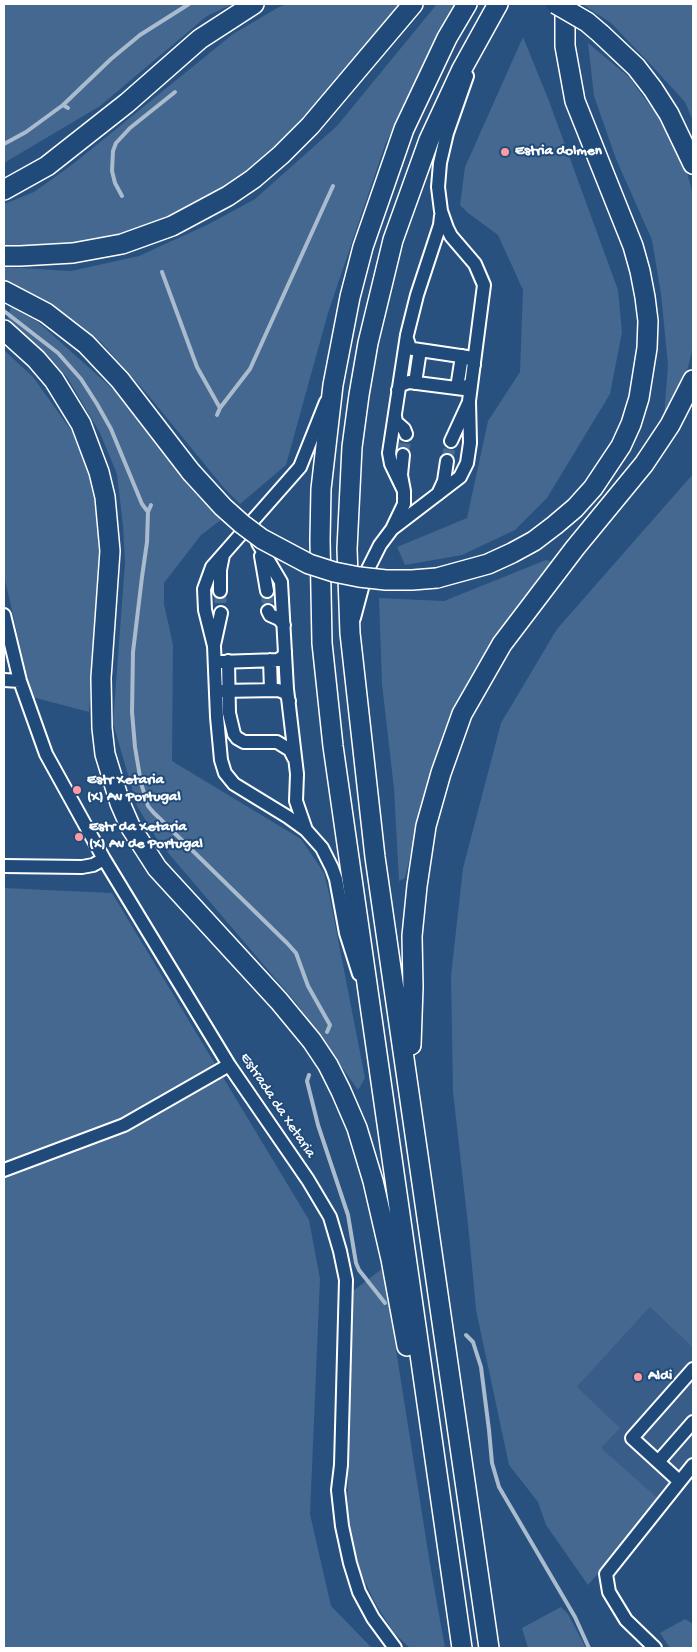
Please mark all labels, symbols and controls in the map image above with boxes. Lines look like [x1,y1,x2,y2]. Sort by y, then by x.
place label: Estria dolmen [515,143,602,161]
marker: Estria dolmen [499,146,511,158]
place label: Estr Xetaria (X) Av Portugal [87,772,181,807]
marker: Estr Xetaria (X) Av Portugal [71,784,83,796]
place label: Estr da Xetaria (X) Av de Portugal [89,819,203,854]
marker: Estr da Xetaria (X) Av de Portugal [73,831,85,843]
street label: Estrada da Xetaria [235,1050,319,1162]
place label: Aldi [648,1368,672,1386]
marker: Aldi [632,1371,644,1383]

